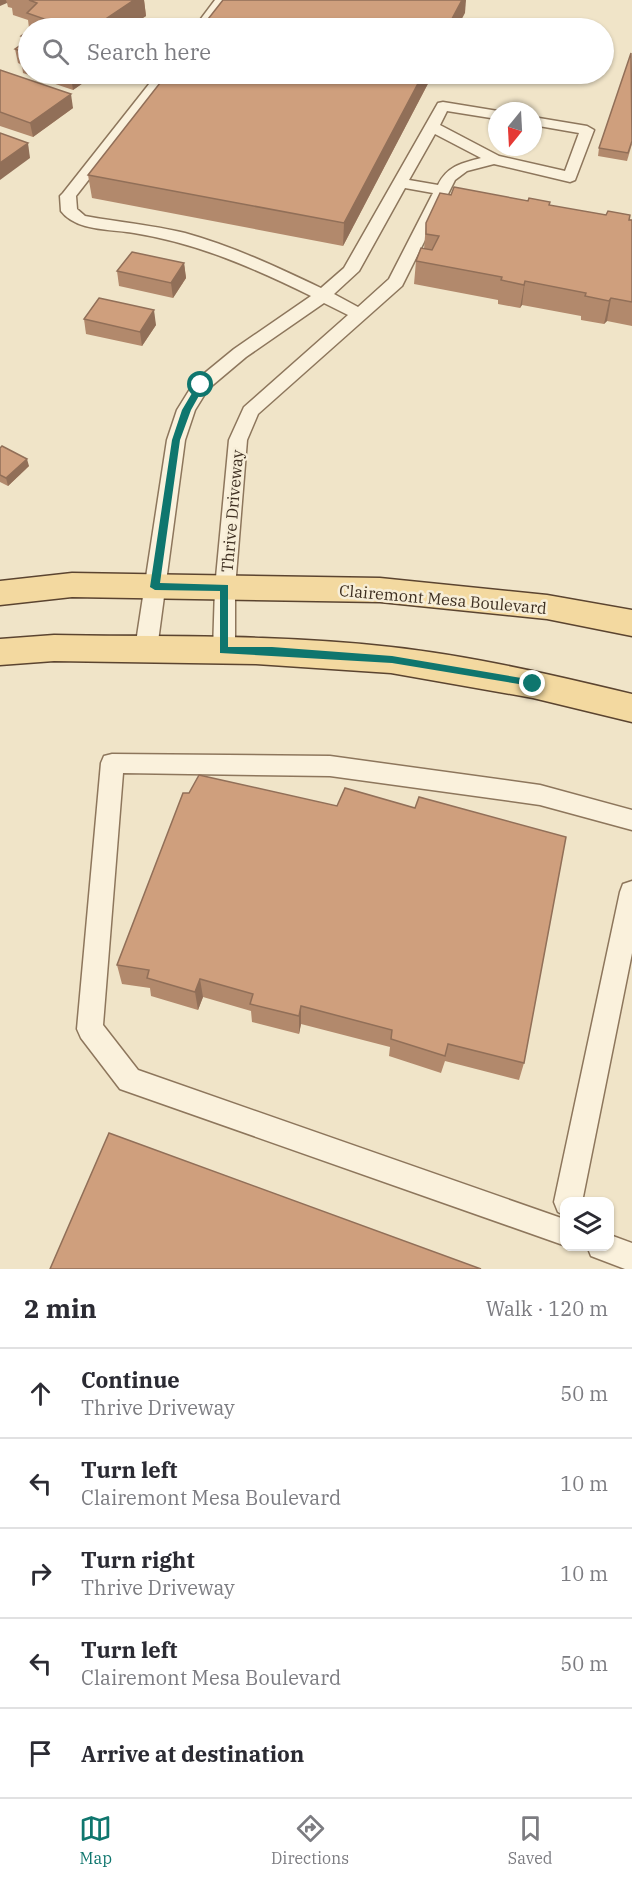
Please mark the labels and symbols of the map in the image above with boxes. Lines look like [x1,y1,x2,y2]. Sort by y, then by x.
north arrow [488,102,542,156]
route start [187,371,213,397]
street label: Thrive Driveway [217,448,247,573]
street label: Clairemont Mesa Boulevard [338,580,548,618]
route end [519,670,545,696]

